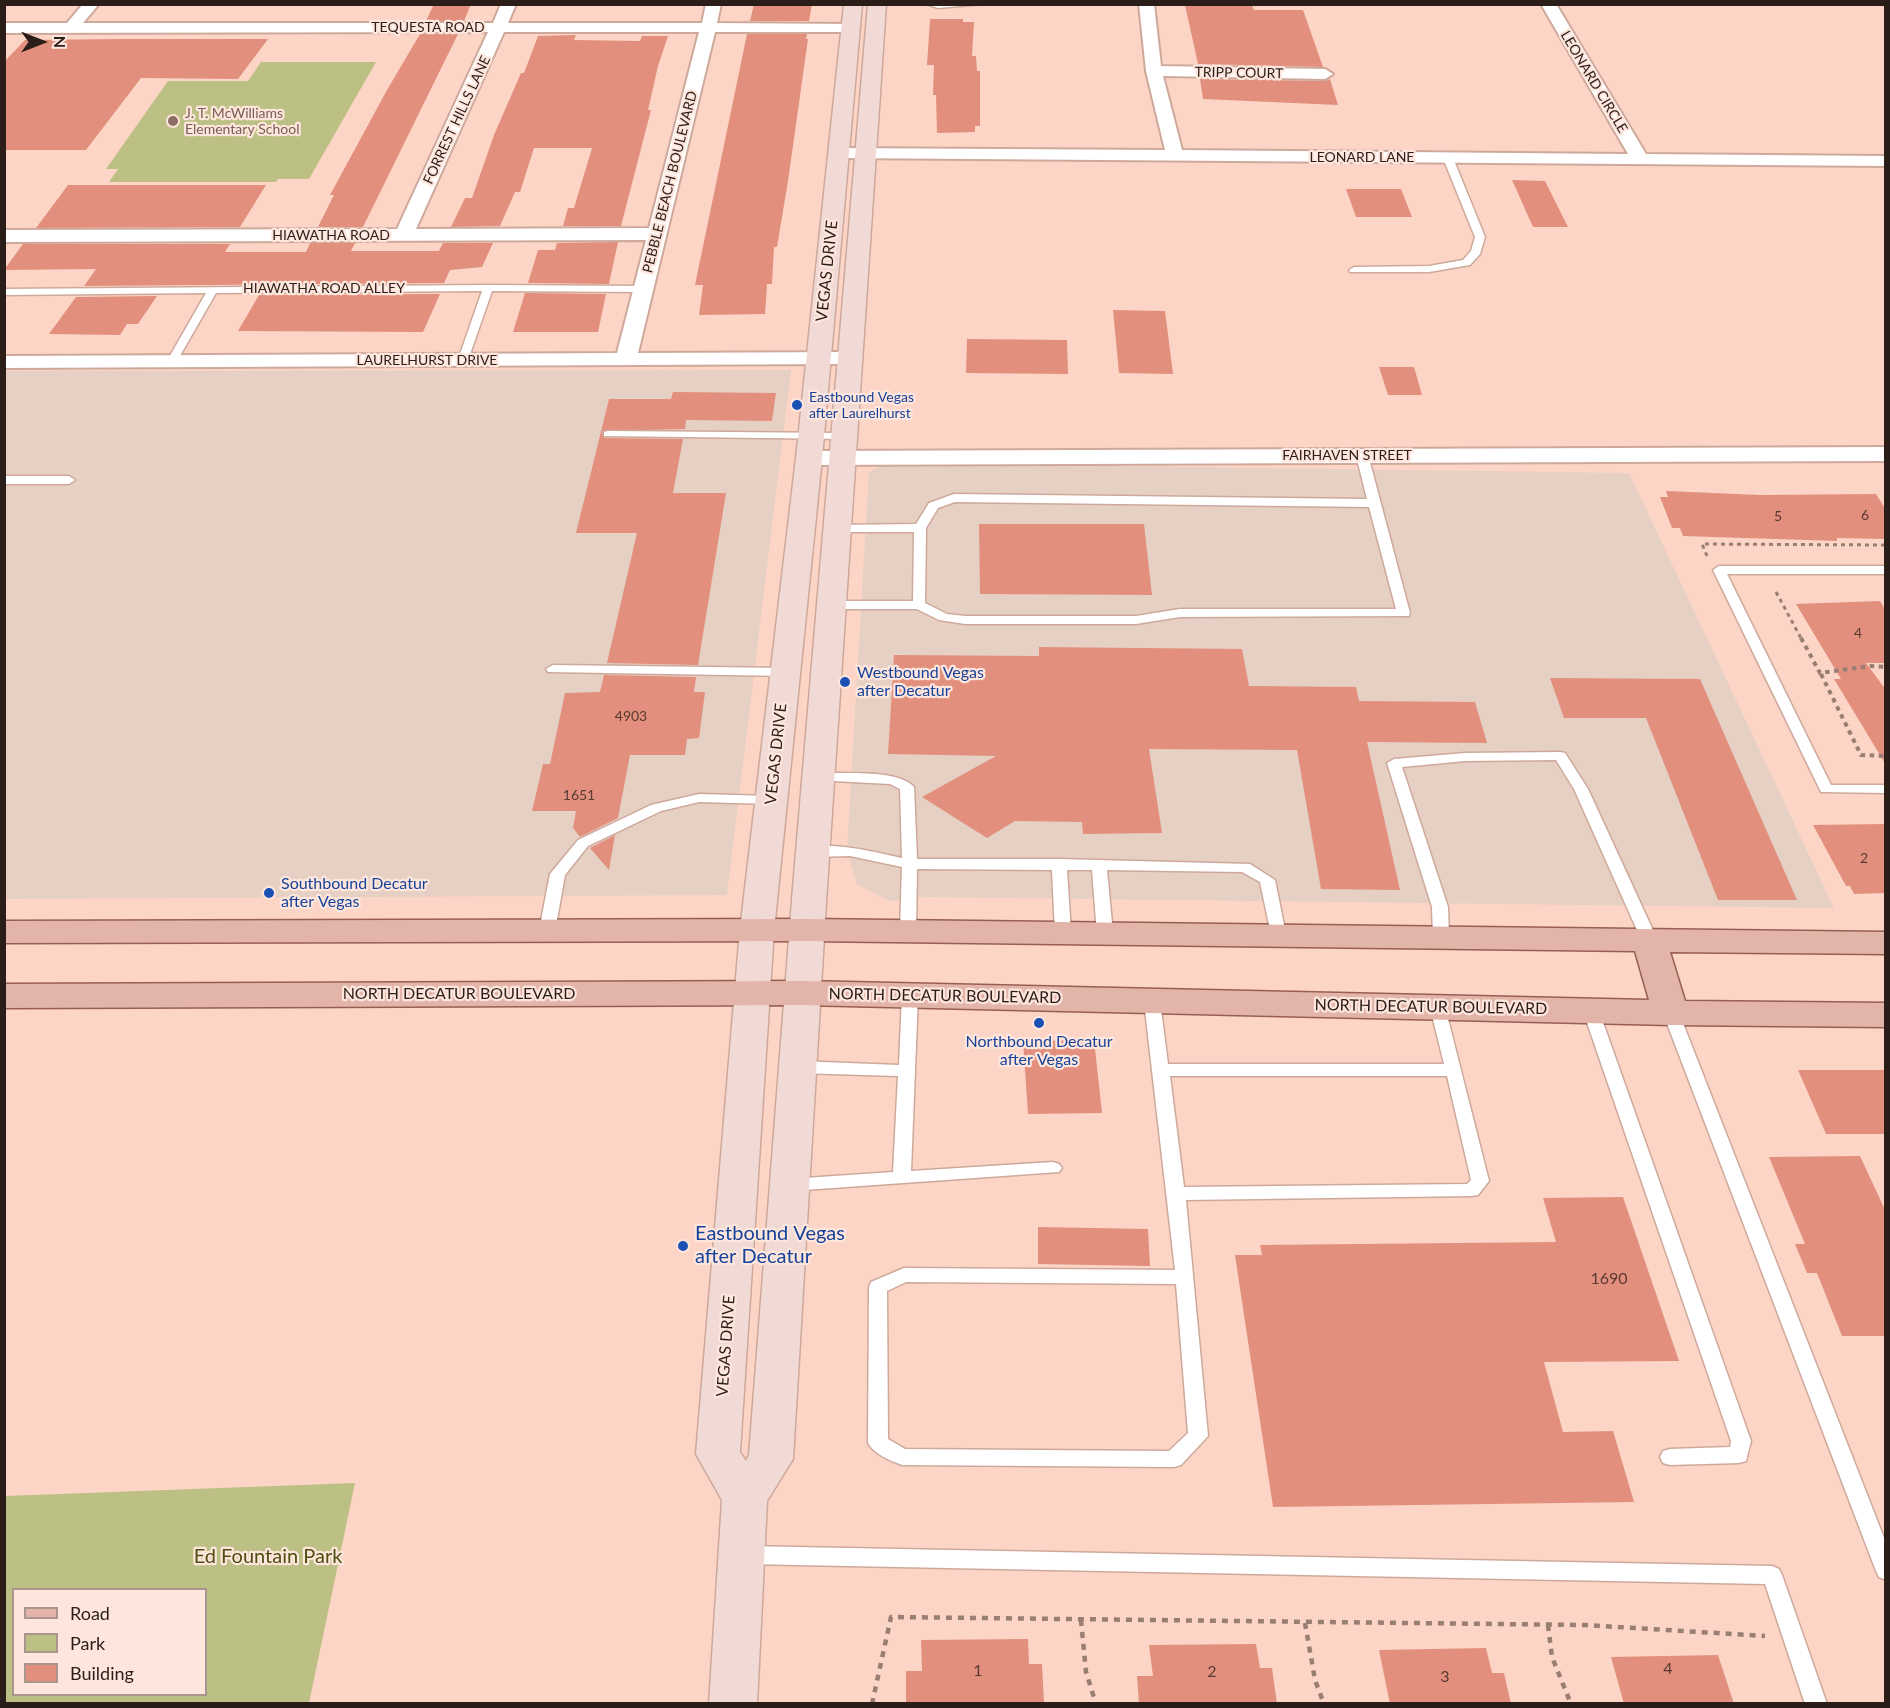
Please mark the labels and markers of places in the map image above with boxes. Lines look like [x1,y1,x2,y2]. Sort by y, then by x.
place label: J. T. McWilliams Elementary School [185,105,299,138]
marker: J. T. McWilliams Elementary School [166,114,180,128]
place label: Eastbound Vegas after Laurelhurst [809,389,914,422]
marker: Eastbound Vegas after Laurelhurst [790,398,804,412]
place label: Westbound Vegas after Decatur [857,663,984,701]
marker: Westbound Vegas after Decatur [838,675,852,689]
place label: Southbound Decatur after Vegas [281,874,428,912]
marker: Southbound Decatur after Vegas [262,886,276,900]
marker: Northbound Decatur after Vegas [1032,1016,1046,1030]
place label: Northbound Decatur after Vegas [966,1032,1112,1070]
place label: Eastbound Vegas after Decatur [695,1222,845,1269]
marker: Eastbound Vegas after Decatur [676,1239,690,1253]

